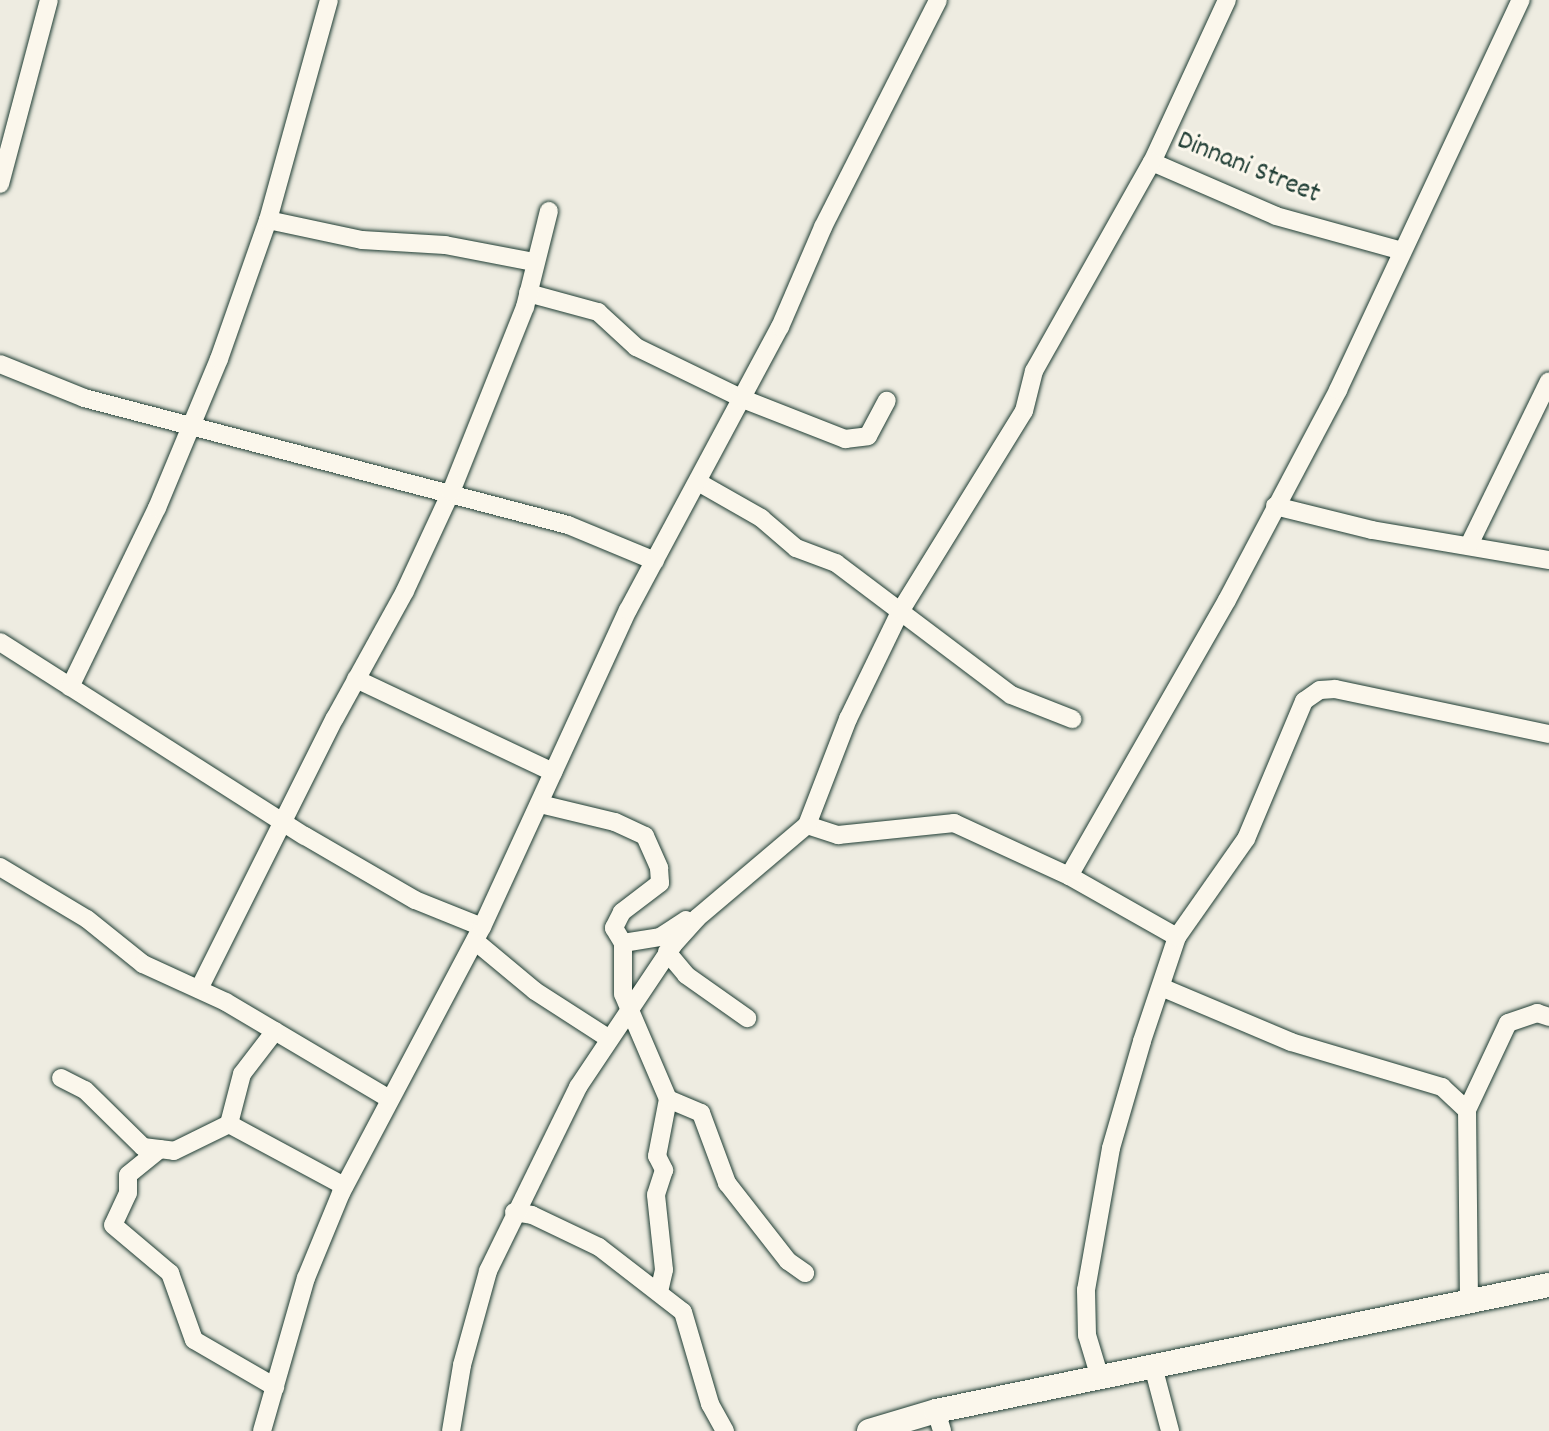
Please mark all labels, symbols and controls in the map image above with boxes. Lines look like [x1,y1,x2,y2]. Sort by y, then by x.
street label: Dinnani Street [1172,125,1324,213]

